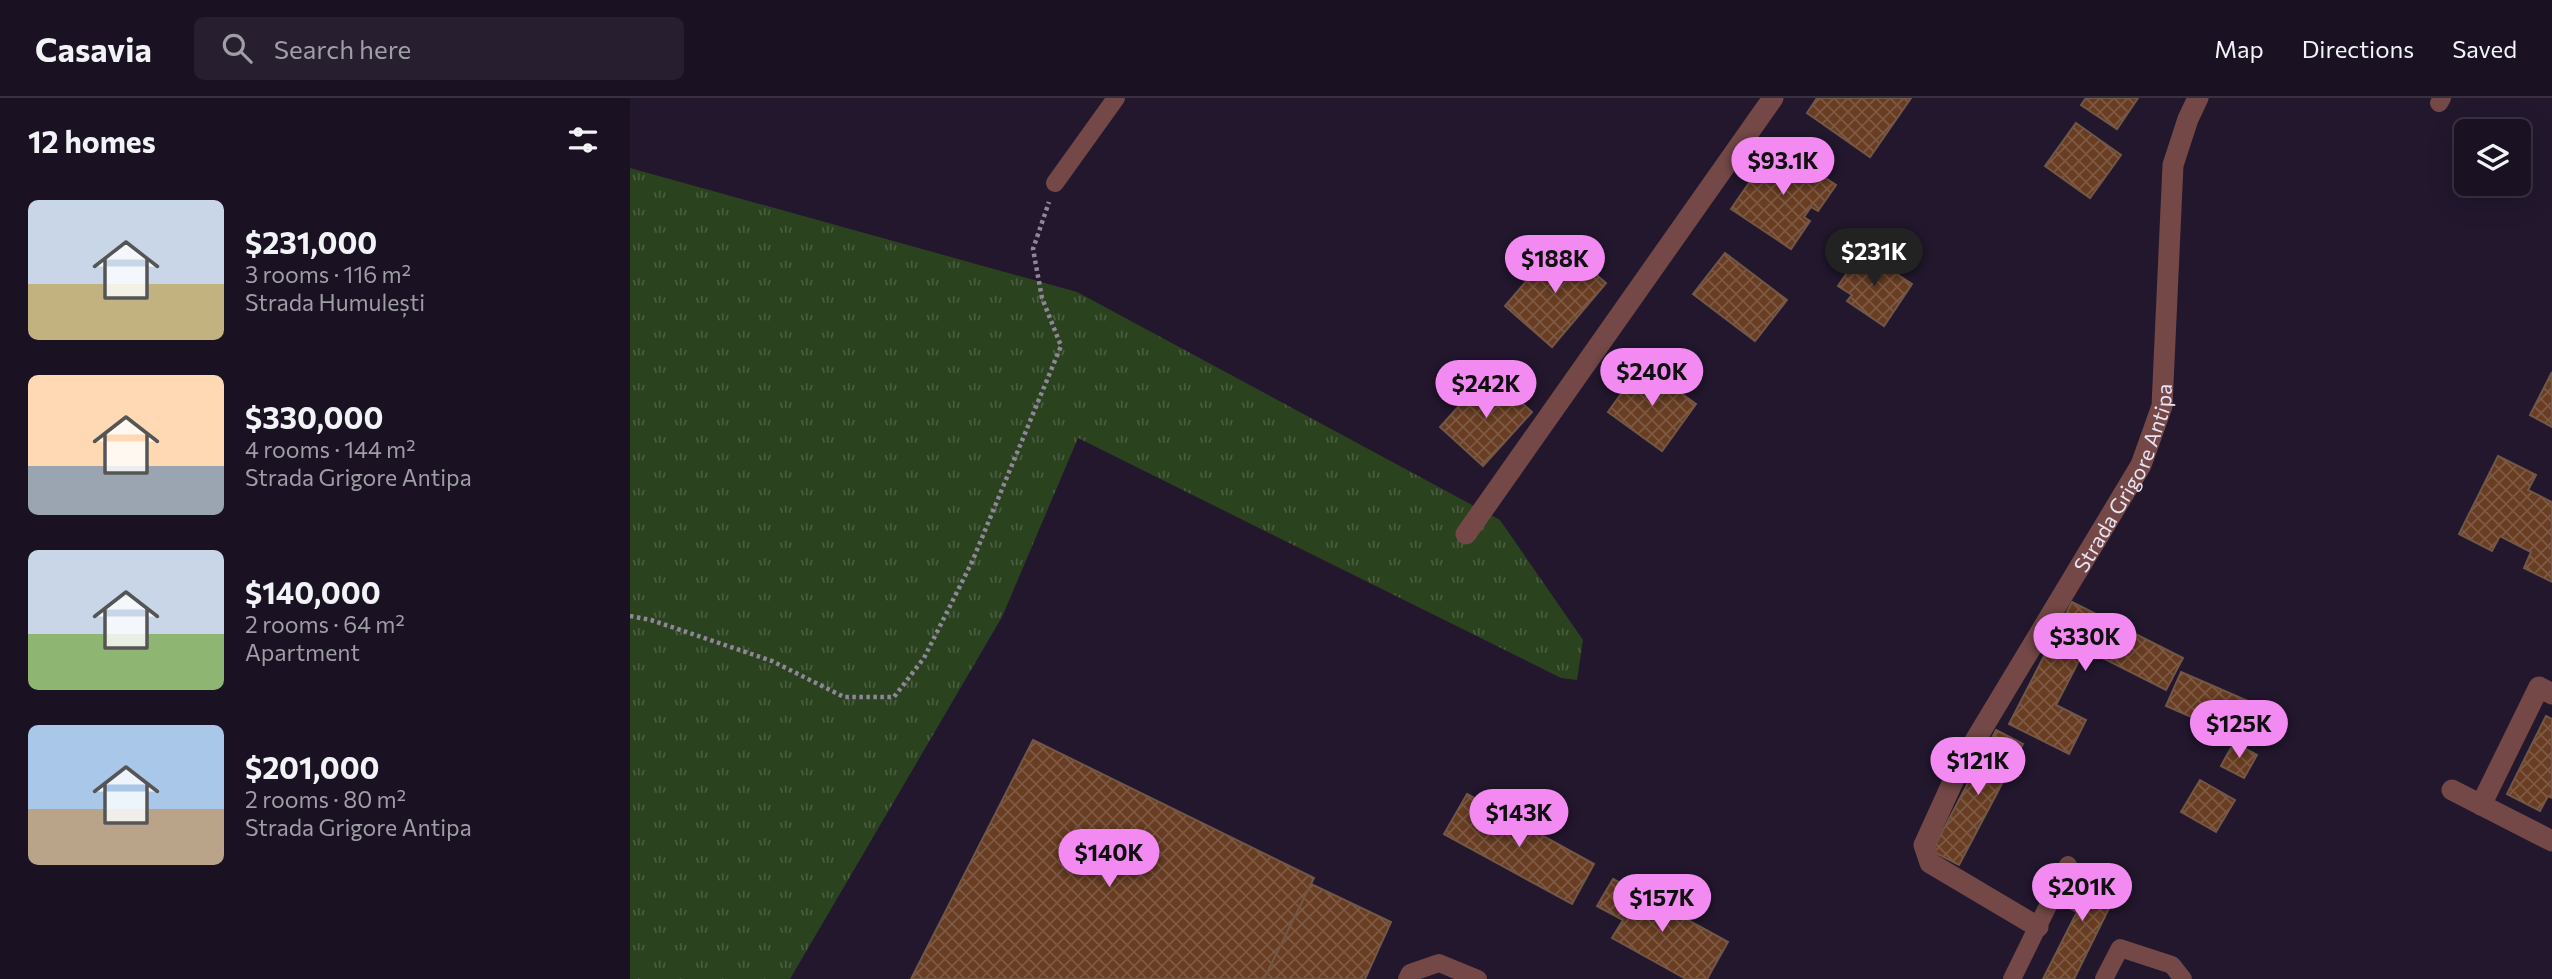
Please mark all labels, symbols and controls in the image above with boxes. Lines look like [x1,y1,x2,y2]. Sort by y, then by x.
search box [194,17,684,80]
text: Casavia [35,28,152,69]
icon: search [218,29,256,67]
text: Search here [274,33,411,64]
text: Map [2214,34,2264,63]
text: Directions [2302,34,2414,63]
text: Saved [2452,34,2517,63]
map controls [2454,119,2531,196]
button: layers [2454,119,2531,196]
icon: filters [564,121,602,159]
text: 12 homes [28,122,156,159]
pin: $93.1K [1726,138,1840,197]
text: $93.1K [1747,146,1819,174]
text: $231,000 [245,223,377,260]
icon: home [84,228,168,312]
pin: $231K [1825,228,1923,288]
pin: $188K [1506,236,1604,295]
text: $231K [1841,237,1907,265]
text: $188K [1521,244,1589,272]
text: 3 rooms · 116 m² [245,260,411,288]
text: Strada Humulești [245,288,425,316]
pin: $240K [1603,348,1701,408]
text: $240K [1616,357,1688,385]
pin: $242K [1437,360,1535,420]
text: $242K [1451,369,1521,397]
street label: Strada Grigore Antipa [2067,383,2176,576]
text: $330,000 [245,398,383,435]
icon: home [84,403,168,487]
text: 4 rooms · 144 m² [245,435,415,463]
text: Strada Grigore Antipa [245,463,472,491]
text: $140,000 [245,573,381,610]
icon: home [84,578,168,662]
text: 2 rooms · 64 m² [245,610,405,638]
pin: $330K [2036,614,2134,673]
text: $330K [2049,622,2121,650]
text: Apartment [245,638,360,666]
pin: $125K [2190,700,2288,760]
text: $125K [2206,709,2272,737]
pin: $121K [1929,738,2027,797]
text: $121K [1946,746,2010,774]
text: $201,000 [245,748,380,785]
icon: home [84,753,168,837]
text: 2 rooms · 80 m² [245,785,406,813]
pin: $143K [1470,790,1568,849]
text: $143K [1485,798,1553,826]
text: Strada Grigore Antipa [245,813,472,841]
pin: $140K [1060,830,1158,889]
text: $140K [1074,838,1144,866]
pin: $201K [2033,864,2131,923]
text: $201K [2048,872,2116,900]
pin: $157K [1613,874,1711,934]
text: $157K [1629,883,1695,911]

